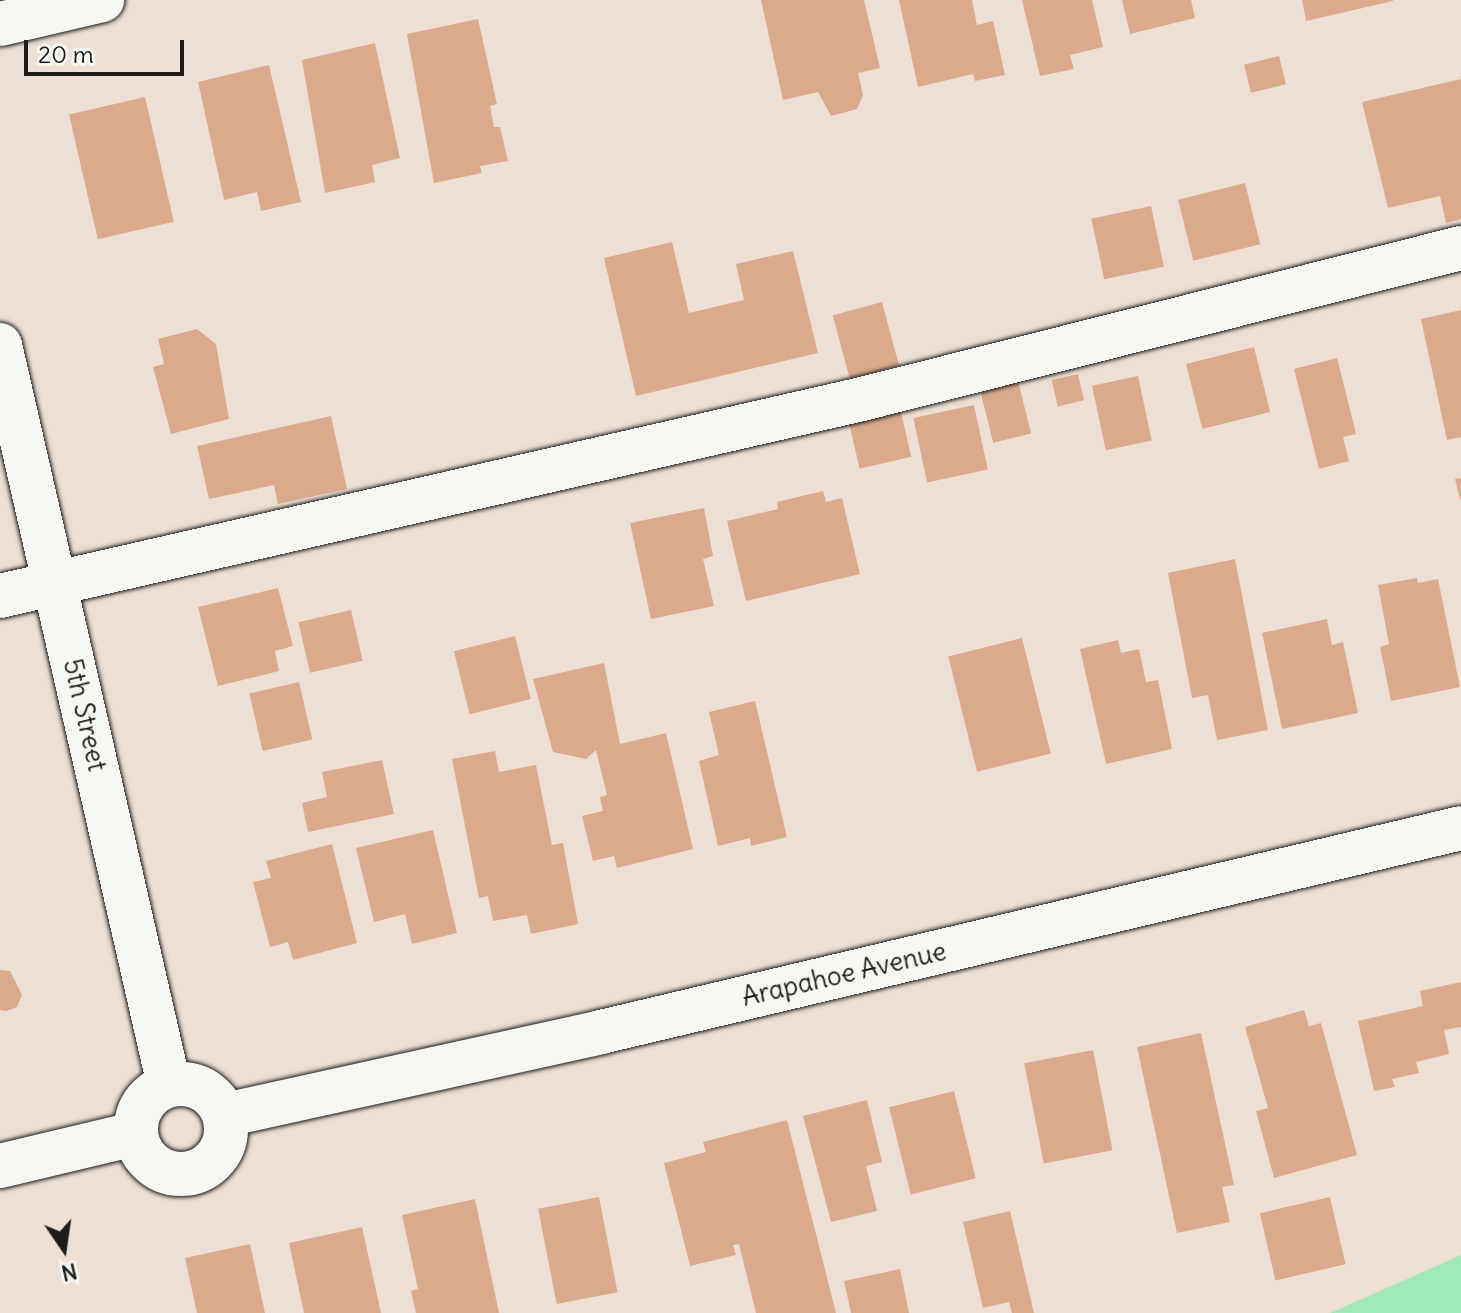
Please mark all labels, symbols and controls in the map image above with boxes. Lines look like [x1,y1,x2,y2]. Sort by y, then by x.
scale bar [28,24,188,74]
text: 20 m [38,39,94,69]
street label: 5th Street [57,656,113,774]
street label: Arapahoe Avenue [739,935,949,1013]
north arrow [24,1209,104,1289]
text: N [59,1257,80,1288]

